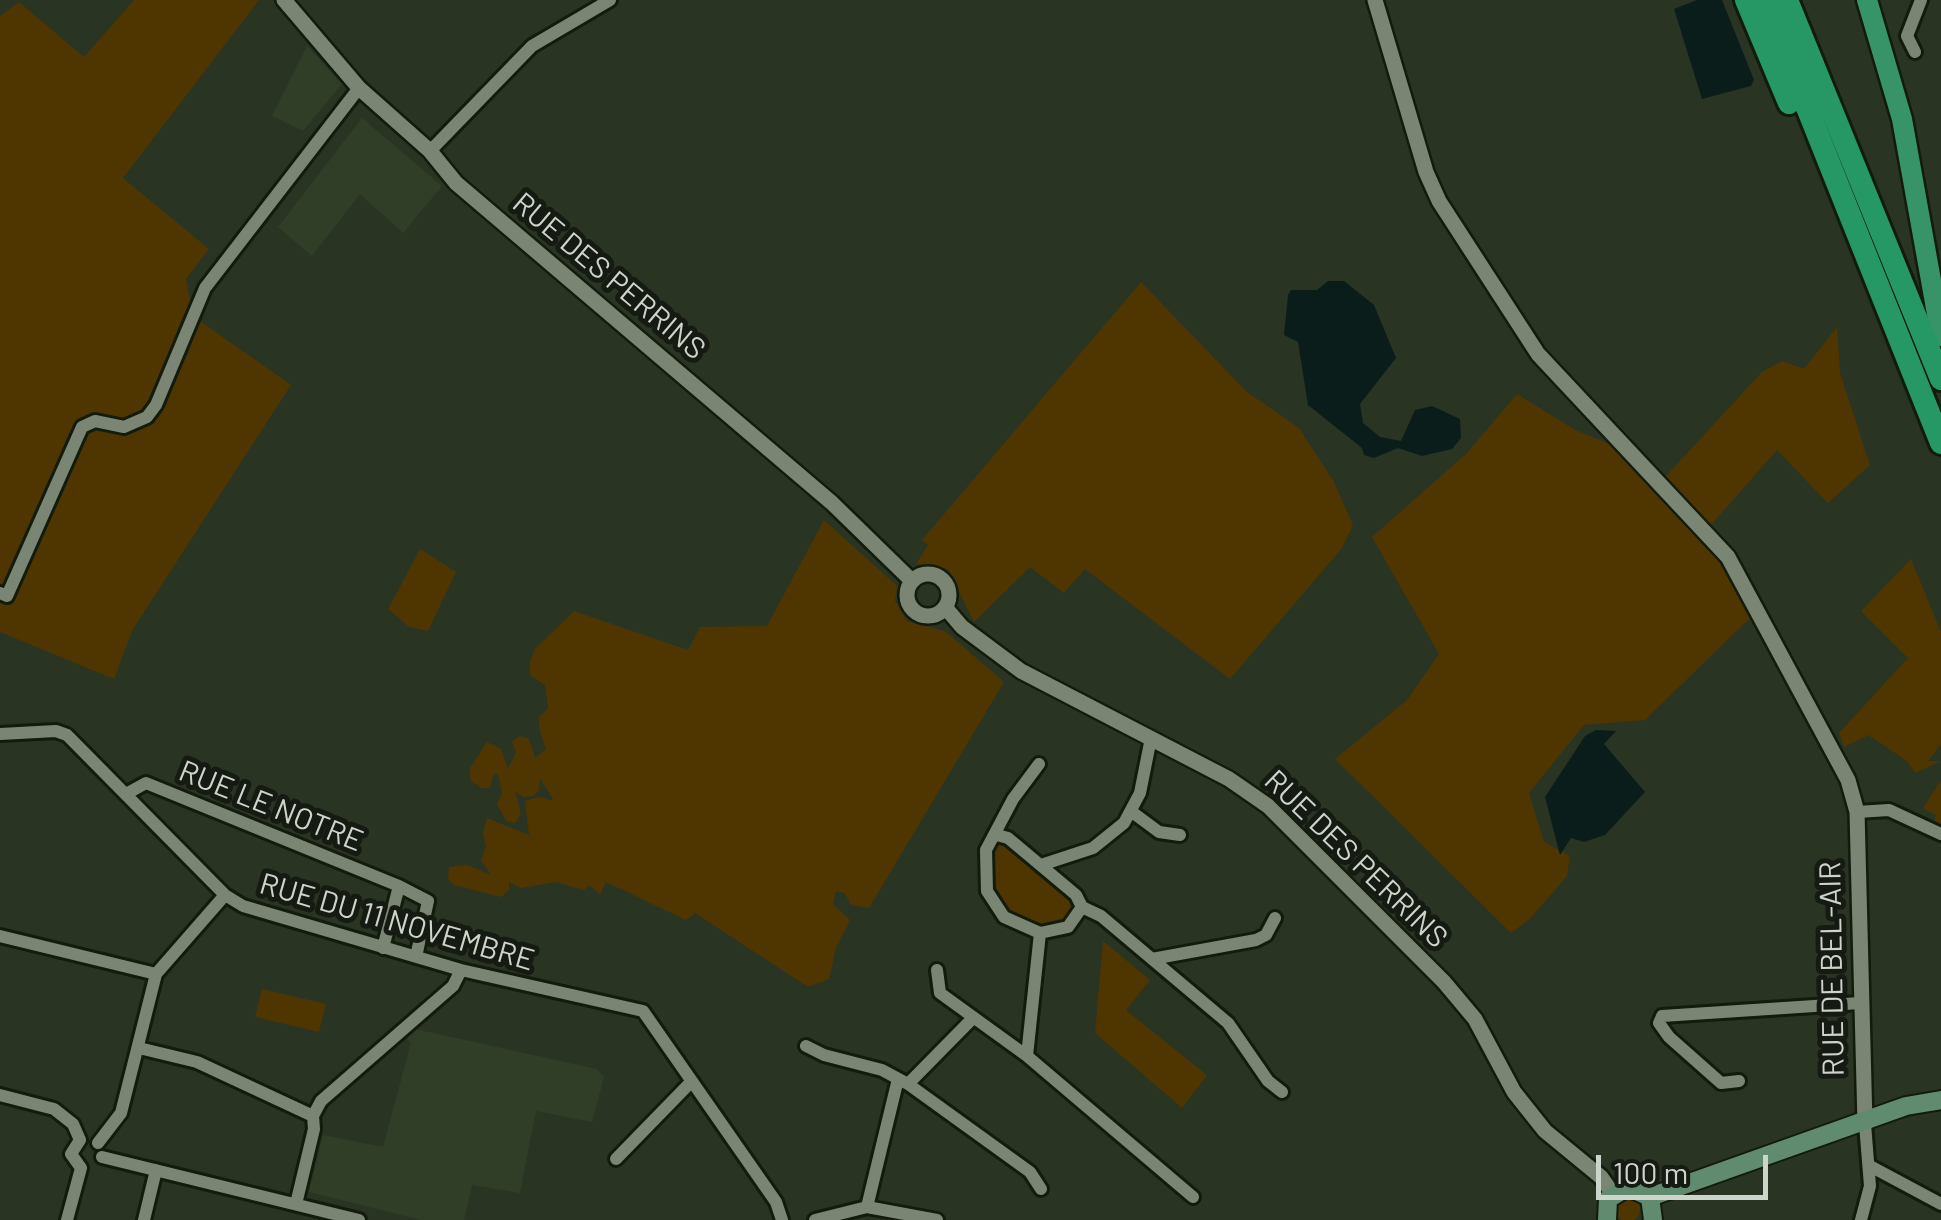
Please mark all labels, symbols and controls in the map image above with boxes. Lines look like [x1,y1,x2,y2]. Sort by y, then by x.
street label: RUE DES PERRINS [505,185,713,367]
street label: RUE LE NOTRE [174,753,368,859]
street label: RUE DES PERRINS [1257,763,1455,955]
street label: RUE DE BEL-AIR [1812,861,1852,1077]
street label: RUE DU 11 NOVEMBRE [256,866,538,978]
scale bar [1601,1135,1774,1197]
text: 100 m [1613,1154,1688,1190]

